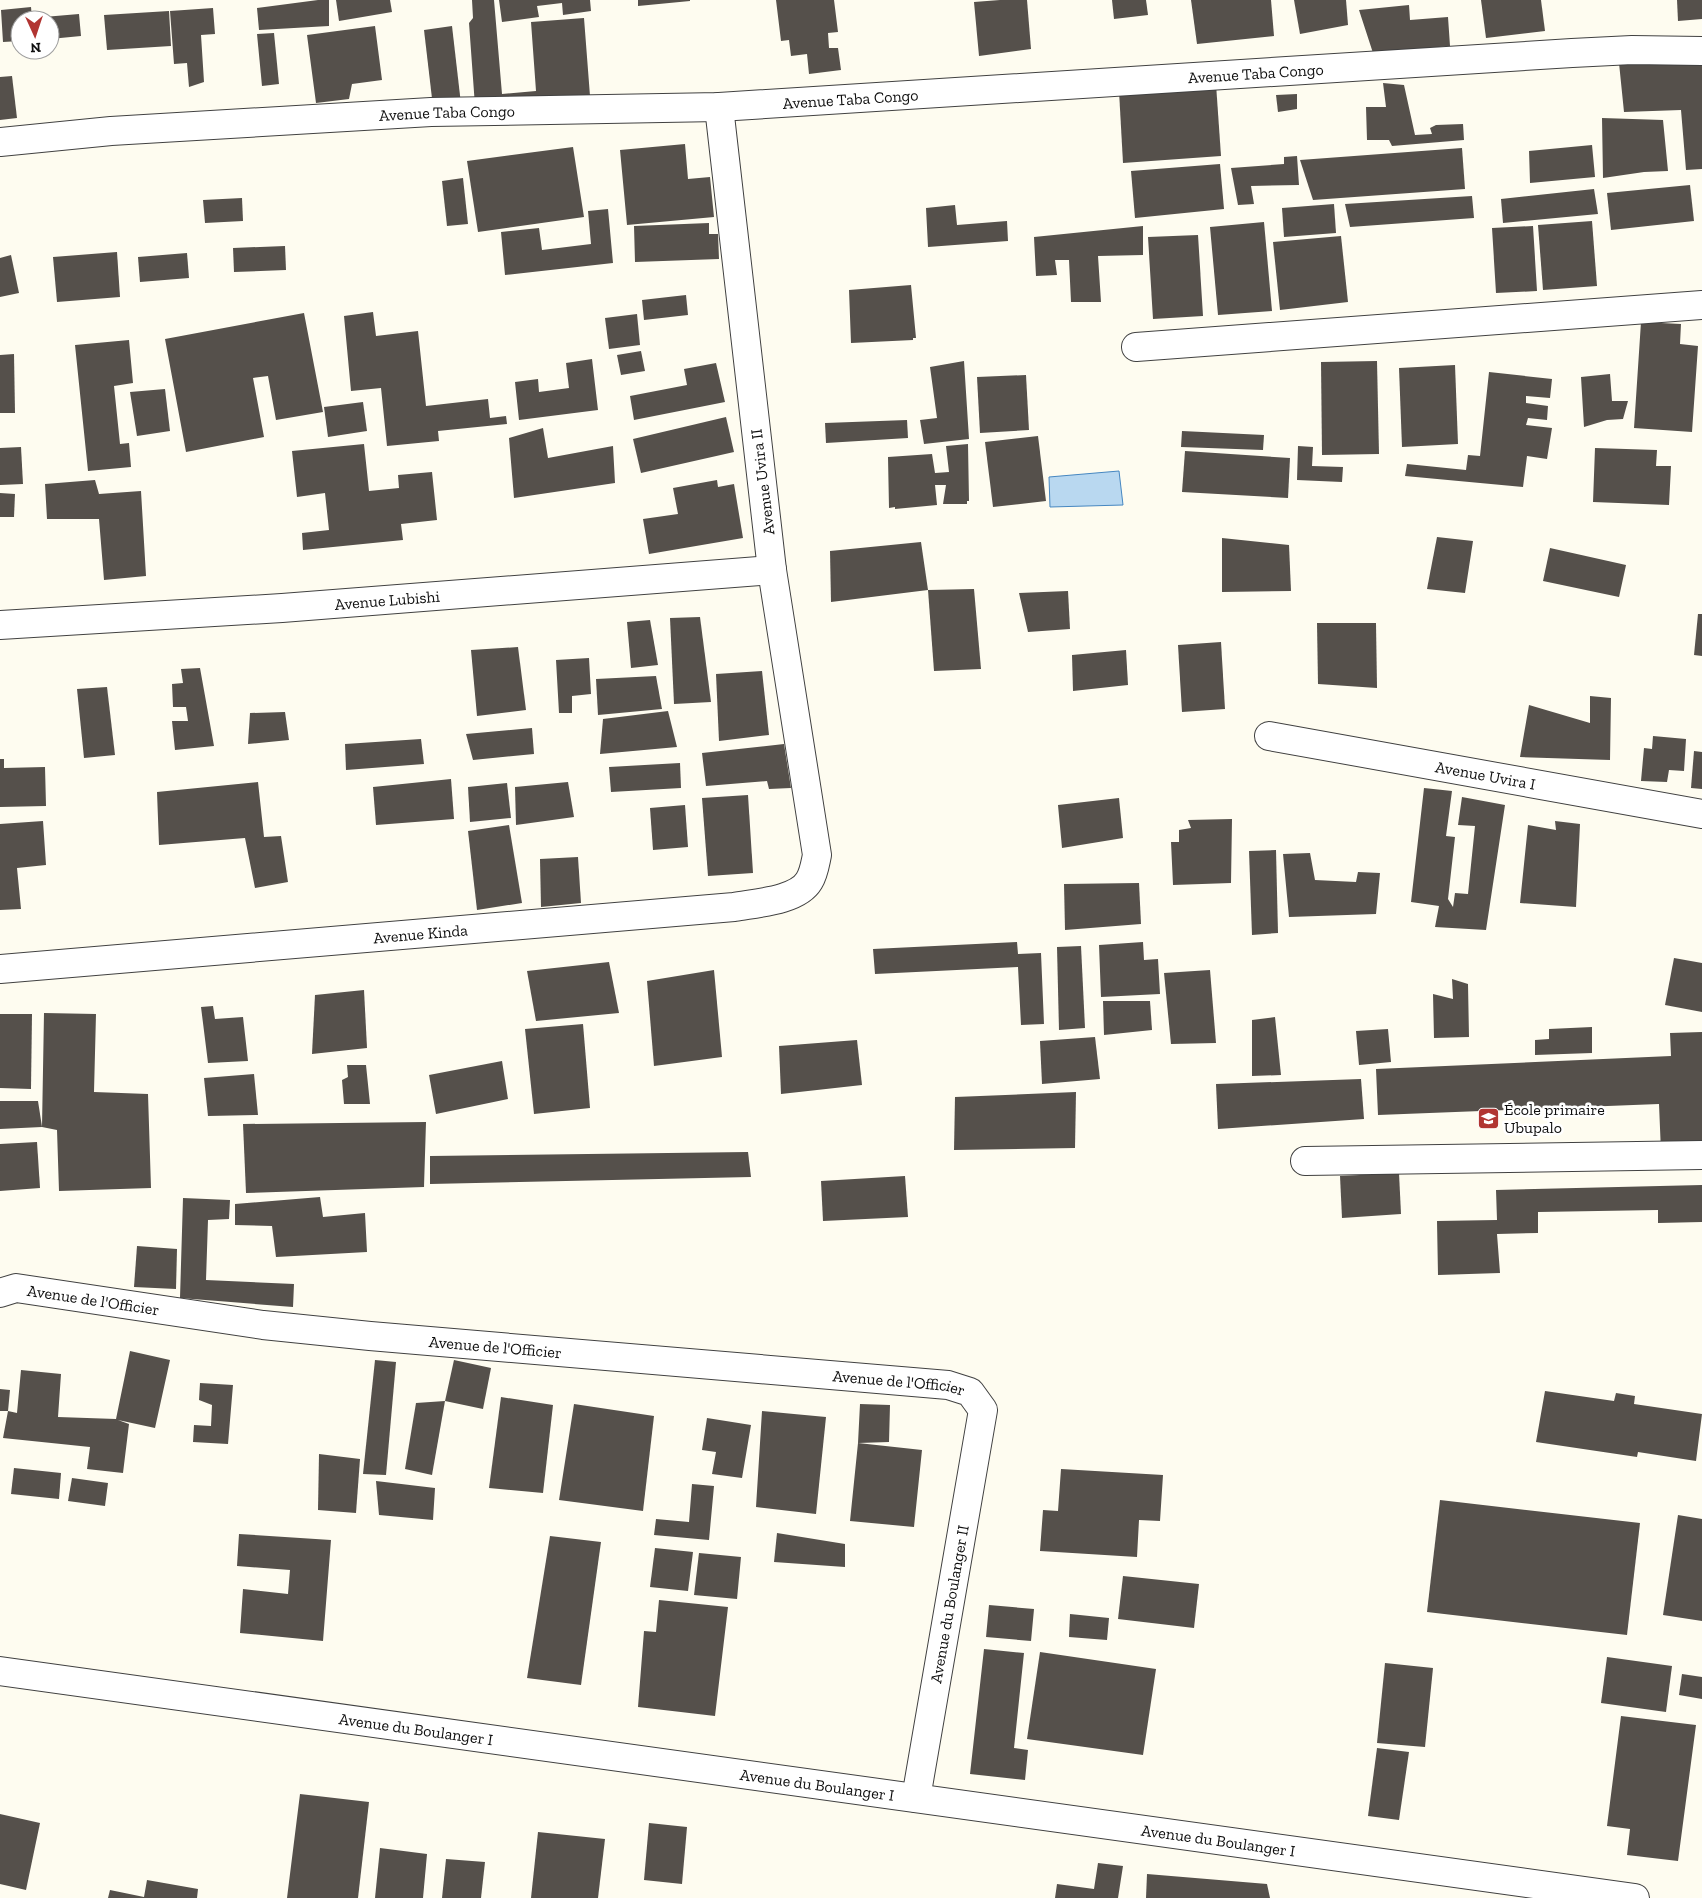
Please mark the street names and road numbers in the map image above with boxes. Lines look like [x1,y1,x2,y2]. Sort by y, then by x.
street label: Avenue Taba Congo [1187,60,1324,87]
street label: Avenue Taba Congo [782,85,919,113]
street label: Avenue Taba Congo [378,102,515,125]
street label: Avenue Uvira II [747,428,778,536]
street label: Avenue Lubishi [334,587,441,614]
street label: Avenue Uvira I [1434,757,1537,794]
street label: Avenue Kinda [372,920,469,947]
street label: Avenue de l'Officier [26,1281,161,1319]
street label: Avenue de l'Officier [428,1332,563,1362]
street label: Avenue de l'Officier [832,1366,968,1400]
street label: Avenue du Boulanger II [926,1523,973,1685]
street label: Avenue du Boulanger I [338,1709,494,1749]
street label: Avenue du Boulanger I [739,1765,895,1805]
street label: Avenue du Boulanger I [1140,1821,1297,1861]

